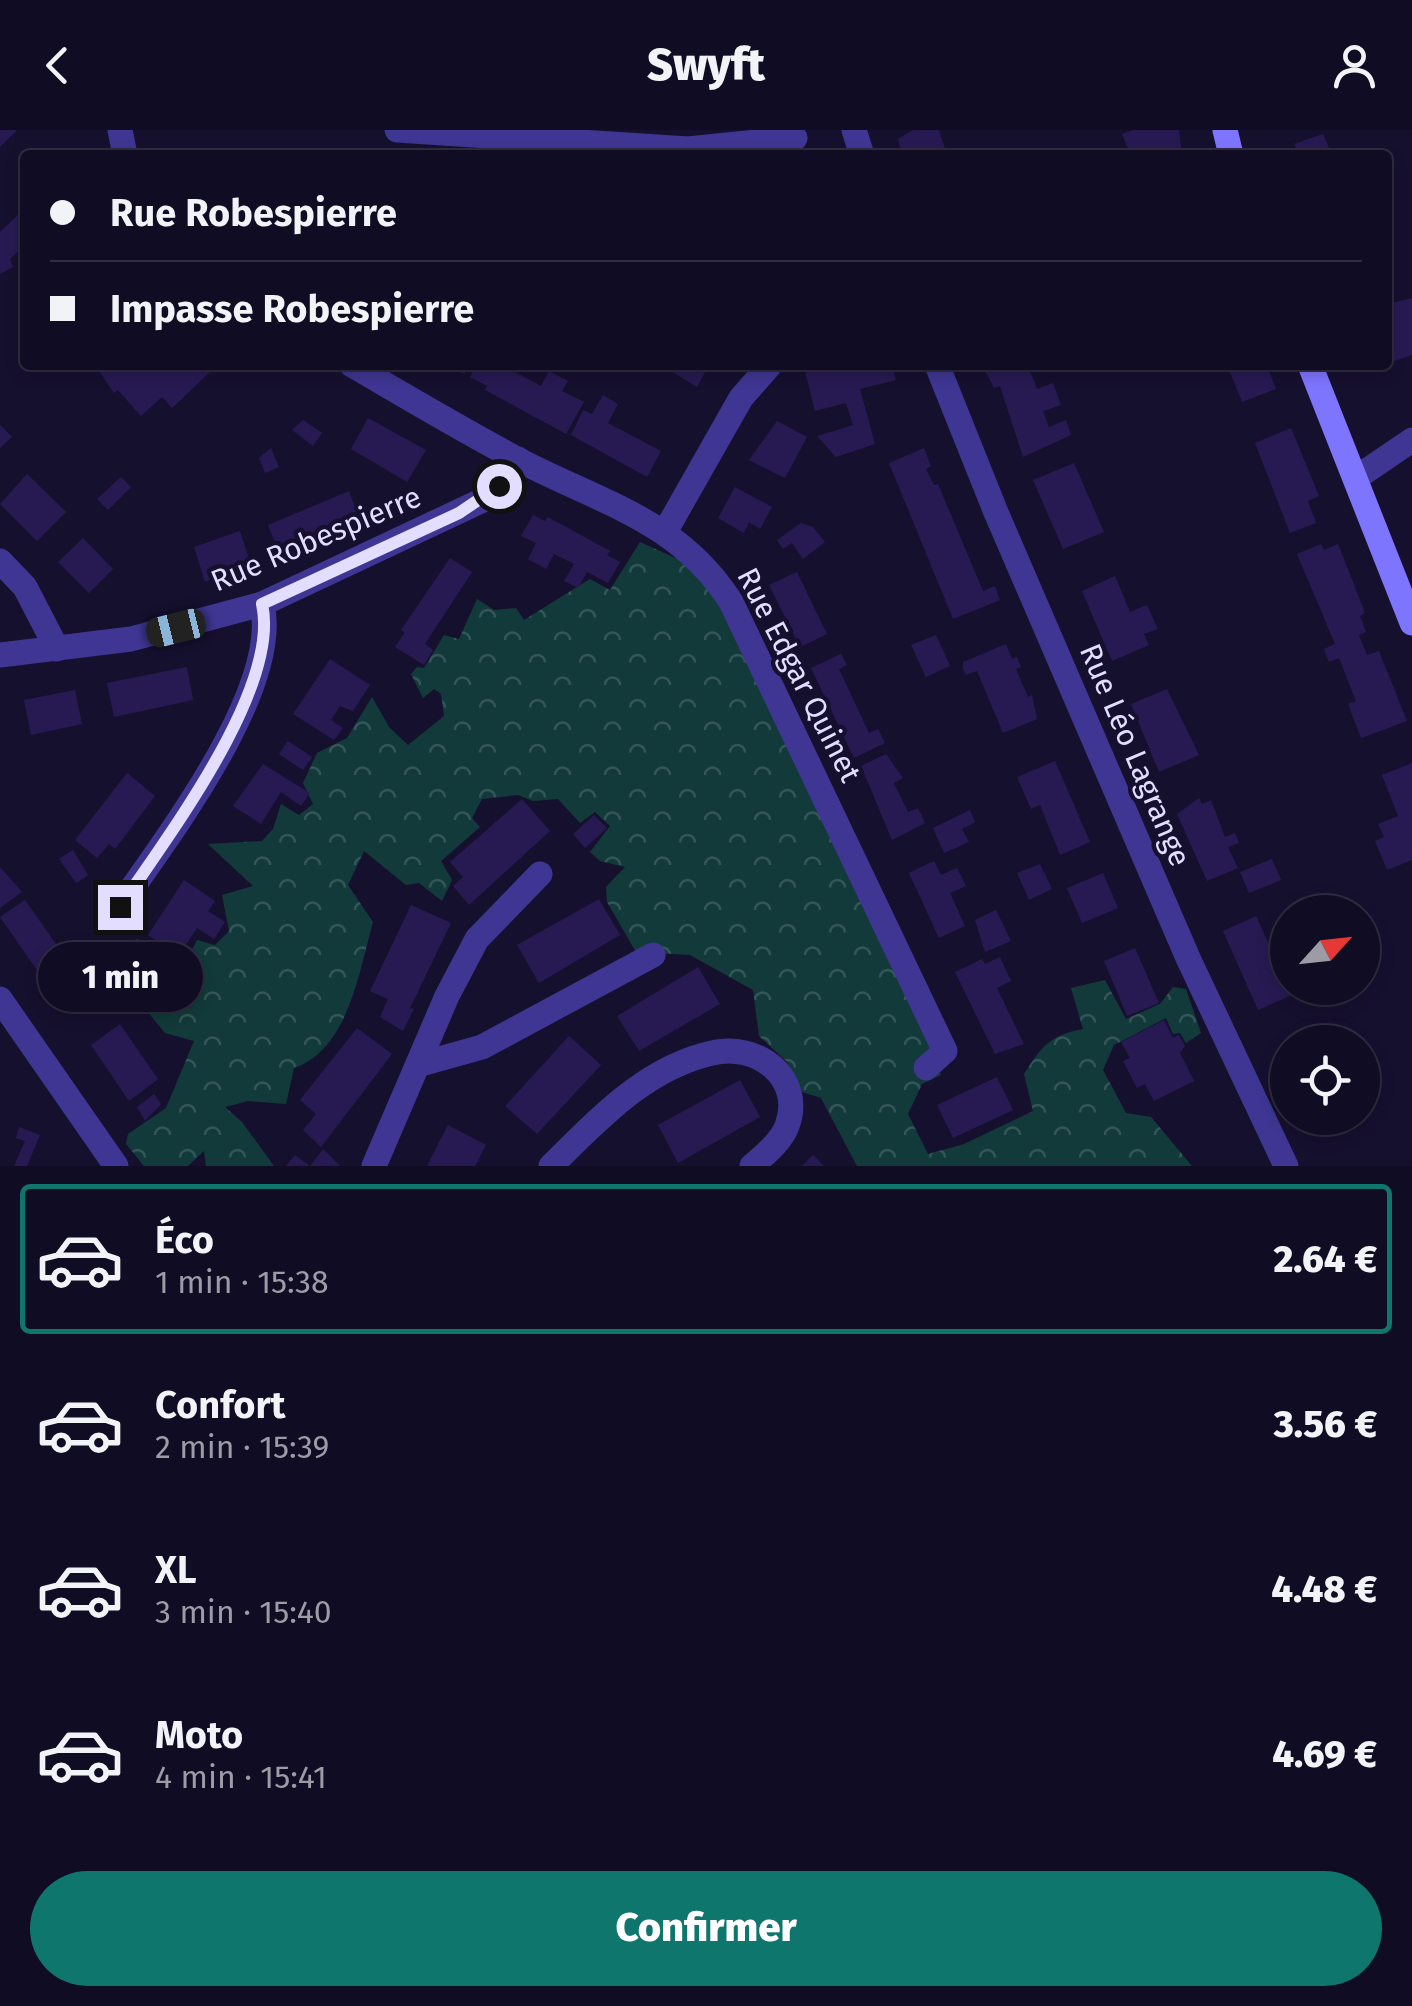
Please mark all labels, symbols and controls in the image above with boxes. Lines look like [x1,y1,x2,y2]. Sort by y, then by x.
icon: back [30,38,85,93]
text: Swyft [647,38,765,92]
icon: person [1327,38,1382,93]
text: Rue Robespierre [110,190,397,236]
text: Impasse Robespierre [110,286,474,332]
route start [477,464,522,509]
street label: Rue Robespierre [206,479,426,599]
street label: Rue Edgar Quinet [729,562,869,788]
car [143,606,209,650]
street label: Rue Léo Lagrange [1072,638,1198,872]
route end [98,885,143,930]
north arrow [1270,895,1380,1005]
map controls [1270,895,1380,1135]
callout: 1 min [38,942,202,1012]
text: 1 min [82,958,159,996]
button: locate [1270,1025,1380,1135]
icon: car [35,1214,125,1304]
text: Éco [155,1217,214,1263]
text: 2.64 € [1273,1236,1377,1282]
text: 1 min · 15:38 [155,1263,329,1301]
icon: car [35,1379,125,1469]
text: Confort [155,1382,285,1428]
text: 3.56 € [1274,1401,1377,1447]
text: 2 min · 15:39 [155,1428,329,1466]
icon: car [35,1544,125,1634]
text: XL [155,1547,197,1593]
text: 4.48 € [1271,1566,1377,1612]
text: 3 min · 15:40 [155,1593,332,1631]
icon: car [35,1709,125,1799]
text: Moto [155,1712,243,1758]
text: 4.69 € [1272,1731,1377,1777]
text: 4 min · 15:41 [155,1758,327,1796]
button: Confirmer [30,1871,1382,1986]

